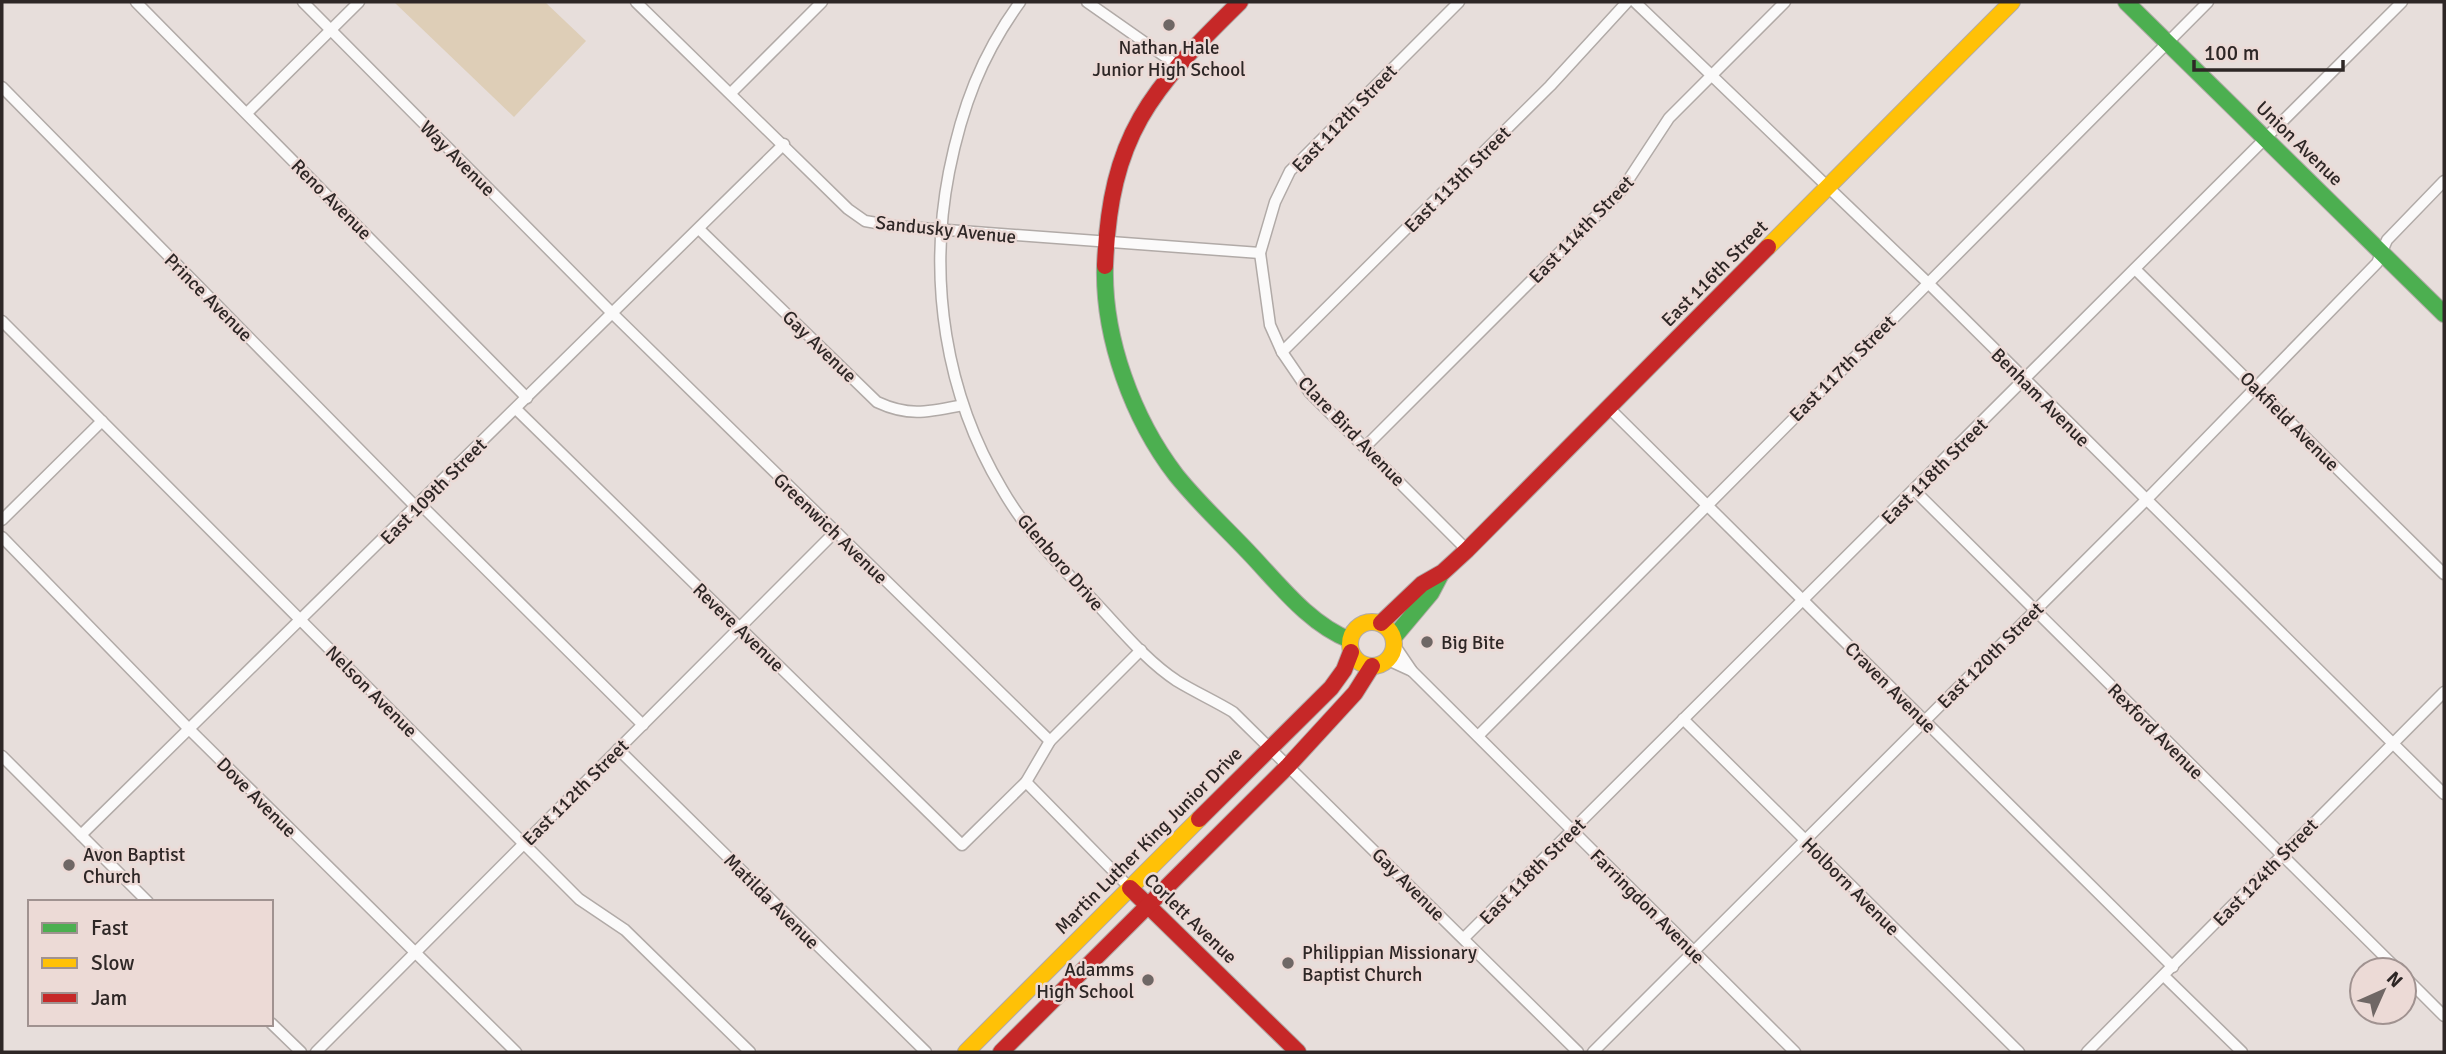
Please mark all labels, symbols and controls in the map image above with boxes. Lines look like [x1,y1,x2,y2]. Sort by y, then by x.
marker: Nathan Hale Junior High School [1161,17,1177,33]
scale bar [2194,28,2343,72]
place label: Nathan Hale Junior High School [1092,36,1246,82]
text: 100 m [2204,40,2259,66]
street label: East 112th Street [1287,59,1403,178]
street label: Union Avenue [2251,96,2348,191]
street label: Way Avenue [414,116,500,202]
street label: East 113th Street [1399,121,1516,238]
street label: Reno Avenue [286,154,377,245]
street label: East 114th Street [1524,170,1640,289]
street label: Sandusky Avenue [874,211,1017,249]
street label: East 116th Street [1656,215,1773,332]
street label: Prince Avenue [159,248,258,347]
street label: Gay Avenue [777,305,861,388]
street label: East 117th Street [1784,310,1901,427]
street label: Benham Avenue [1986,343,2095,452]
street label: Oakfield Avenue [2234,367,2344,477]
street label: Clare Bird Avenue [1293,371,1410,492]
street label: East 118th Street [1876,413,1993,530]
street label: East 109th Street [375,433,492,550]
street label: Greenwich Avenue [768,468,893,589]
street label: Glenboro Drive [1012,509,1109,616]
street label: Revere Avenue [687,578,789,677]
street label: East 120th Street [1932,597,2049,714]
place label: Big Bite [1441,631,1504,655]
marker: Big Bite [1419,634,1435,650]
street label: Craven Avenue [1840,637,1941,738]
street label: Nelson Avenue [320,641,422,743]
street label: Rexford Avenue [2102,679,2208,785]
street label: East 112th Street [517,734,634,851]
street label: Martin Luther King Junior Drive [1050,742,1247,939]
street label: Dove Avenue [211,753,301,843]
street label: East 118th Street [1474,813,1591,930]
street label: East 124th Street [2208,813,2324,932]
street label: Holborn Avenue [1796,833,1904,941]
place label: Avon Baptist Church [83,843,186,889]
street label: Gay Avenue [1367,843,1450,926]
street label: Farringdon Avenue [1585,844,1710,969]
street label: Matilda Avenue [718,849,824,955]
marker: Avon Baptist Church [61,857,77,873]
street label: Corlett Avenue [1139,868,1242,969]
legend [28,900,273,1026]
text: Fast [91,915,128,941]
place label: Philippian Missionary Baptist Church [1302,941,1477,987]
text: Slow [91,950,135,976]
marker: Philippian Missionary Baptist Church [1280,955,1296,971]
north arrow [2348,956,2418,1026]
place label: Adamms High School [1036,958,1134,1004]
text: N [2381,967,2407,993]
marker: Adamms High School [1140,972,1156,988]
text: Jam [91,985,127,1011]

